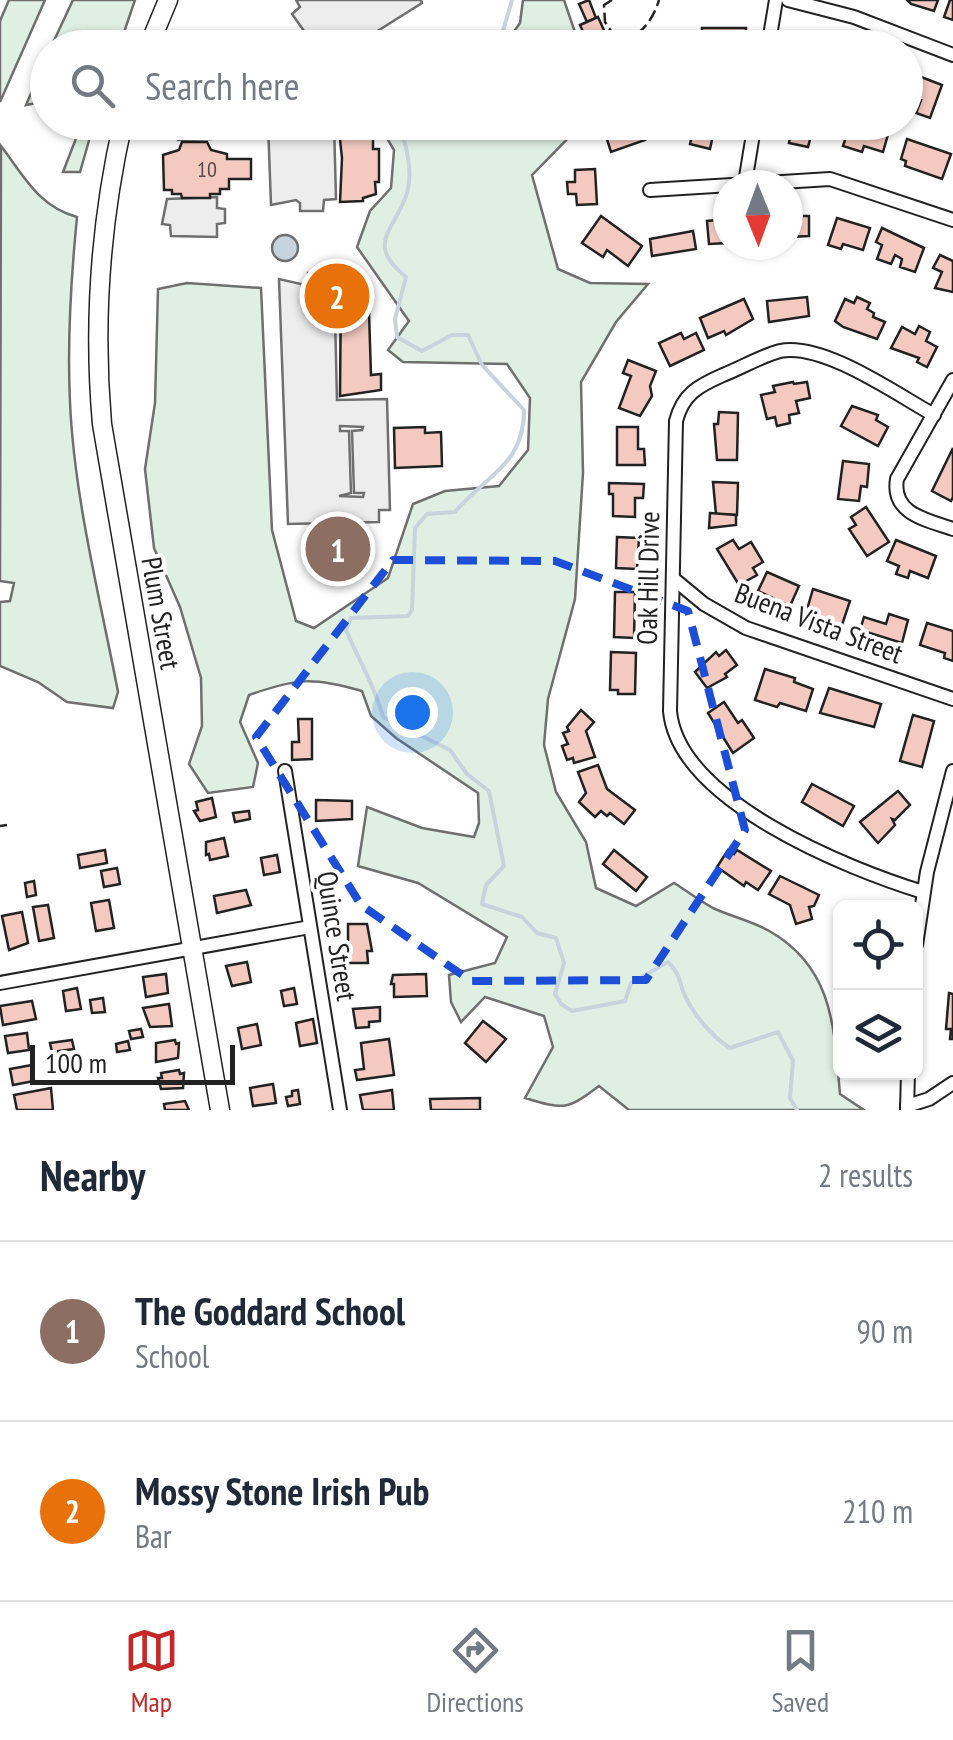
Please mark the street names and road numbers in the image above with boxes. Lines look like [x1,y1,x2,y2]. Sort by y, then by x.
street label: Oak Hill Drive [628,511,667,645]
street label: Plum Street [133,554,190,672]
street label: Buena Vista Street [730,574,909,672]
street label: Quince Street [309,868,366,1004]

